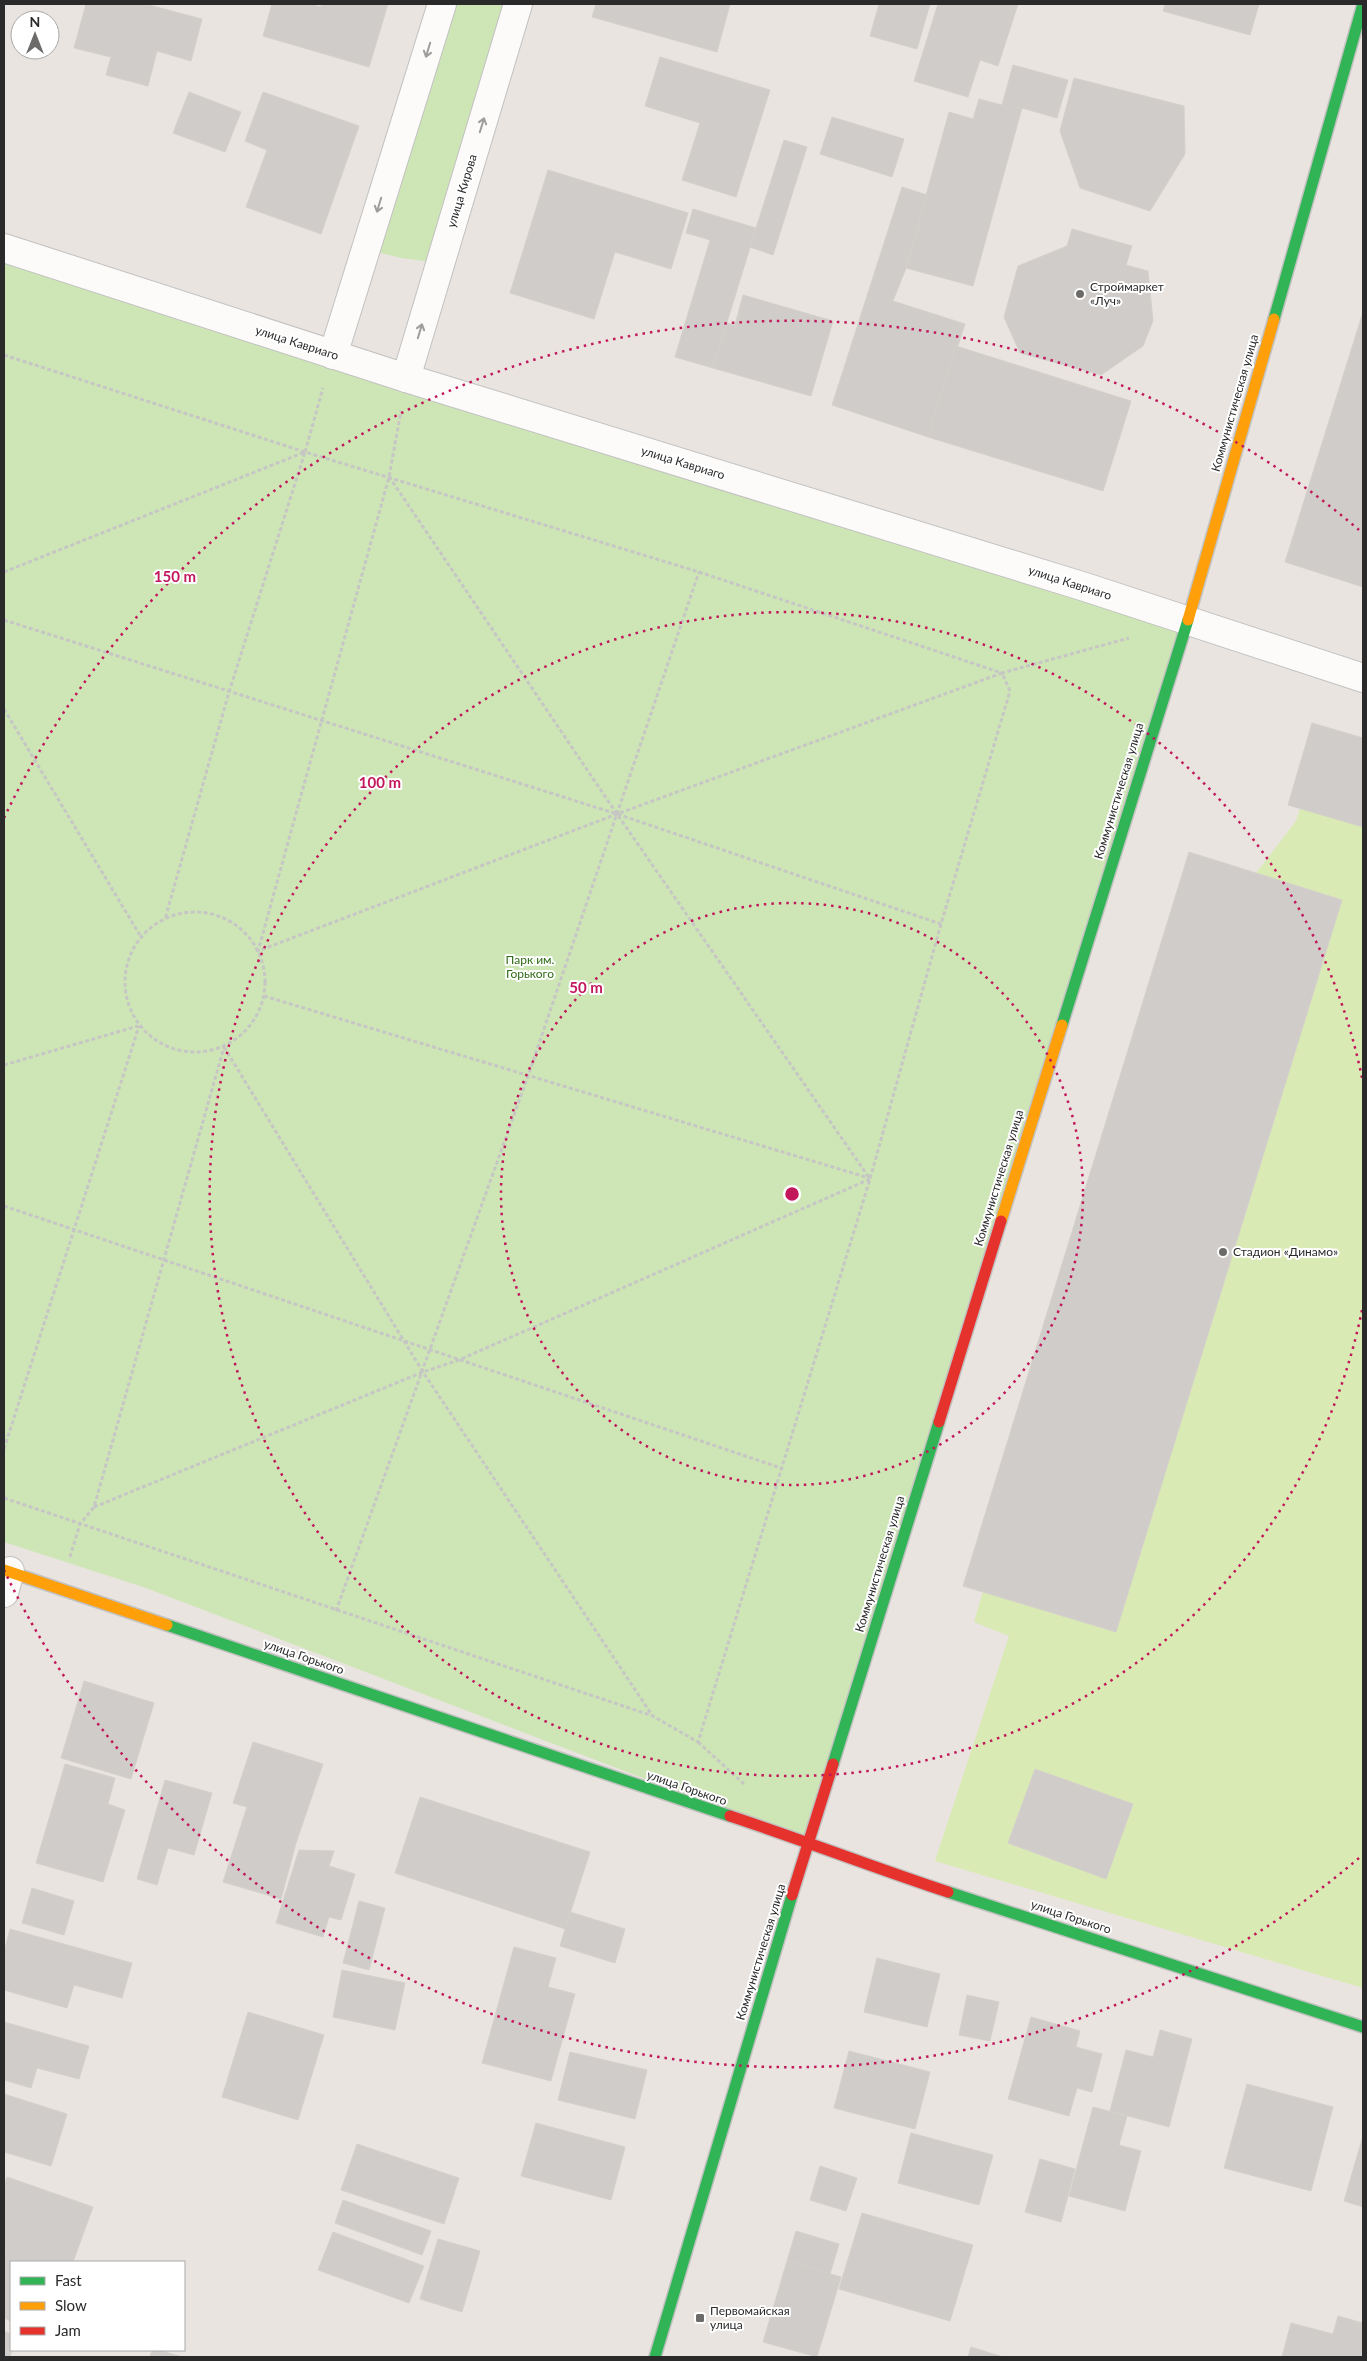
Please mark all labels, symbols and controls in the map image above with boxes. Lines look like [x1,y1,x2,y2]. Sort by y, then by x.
north arrow [10,10,60,60]
text: N [30,13,40,30]
one-way arrow [422,42,432,58]
one-way arrow [477,118,487,134]
street label: улица Кирова [443,152,480,229]
one-way arrow [374,197,384,213]
place label: Строймаркет «Луч» [1090,279,1164,308]
marker: Строймаркет «Луч» [1074,288,1086,300]
street label: улица Кавриаго [254,322,341,363]
one-way arrow [416,324,426,340]
street label: Коммунистическая улица [1208,332,1261,473]
street label: улица Кавриаго [639,443,727,482]
street label: улица Кавриаго [1027,562,1114,603]
text: 150 m [154,567,196,585]
street label: Коммунистическая улица [1091,721,1146,861]
text: 100 m [359,773,401,791]
park label: Парк им. Горького [506,952,555,981]
text: 50 m [569,978,603,996]
street label: Коммунистическая улица [971,1108,1026,1248]
centre of rings [783,1185,801,1203]
place label: Стадион «Динамо» [1233,1244,1338,1259]
marker: Стадион «Динамо» [1217,1246,1229,1258]
street label: Коммунистическая улица [852,1494,907,1634]
street label: улица Горького [262,1636,346,1677]
street label: улица Горького [645,1767,729,1808]
street label: Коммунистическая улица [733,1882,788,2022]
street label: улица Горького [1029,1896,1113,1937]
legend [10,2261,185,2351]
text: Fast [55,2271,82,2289]
text: Slow [55,2296,87,2314]
place label: Первомайская улица [710,2303,790,2332]
marker: Первомайская улица [694,2312,706,2324]
text: Jam [55,2321,81,2339]

